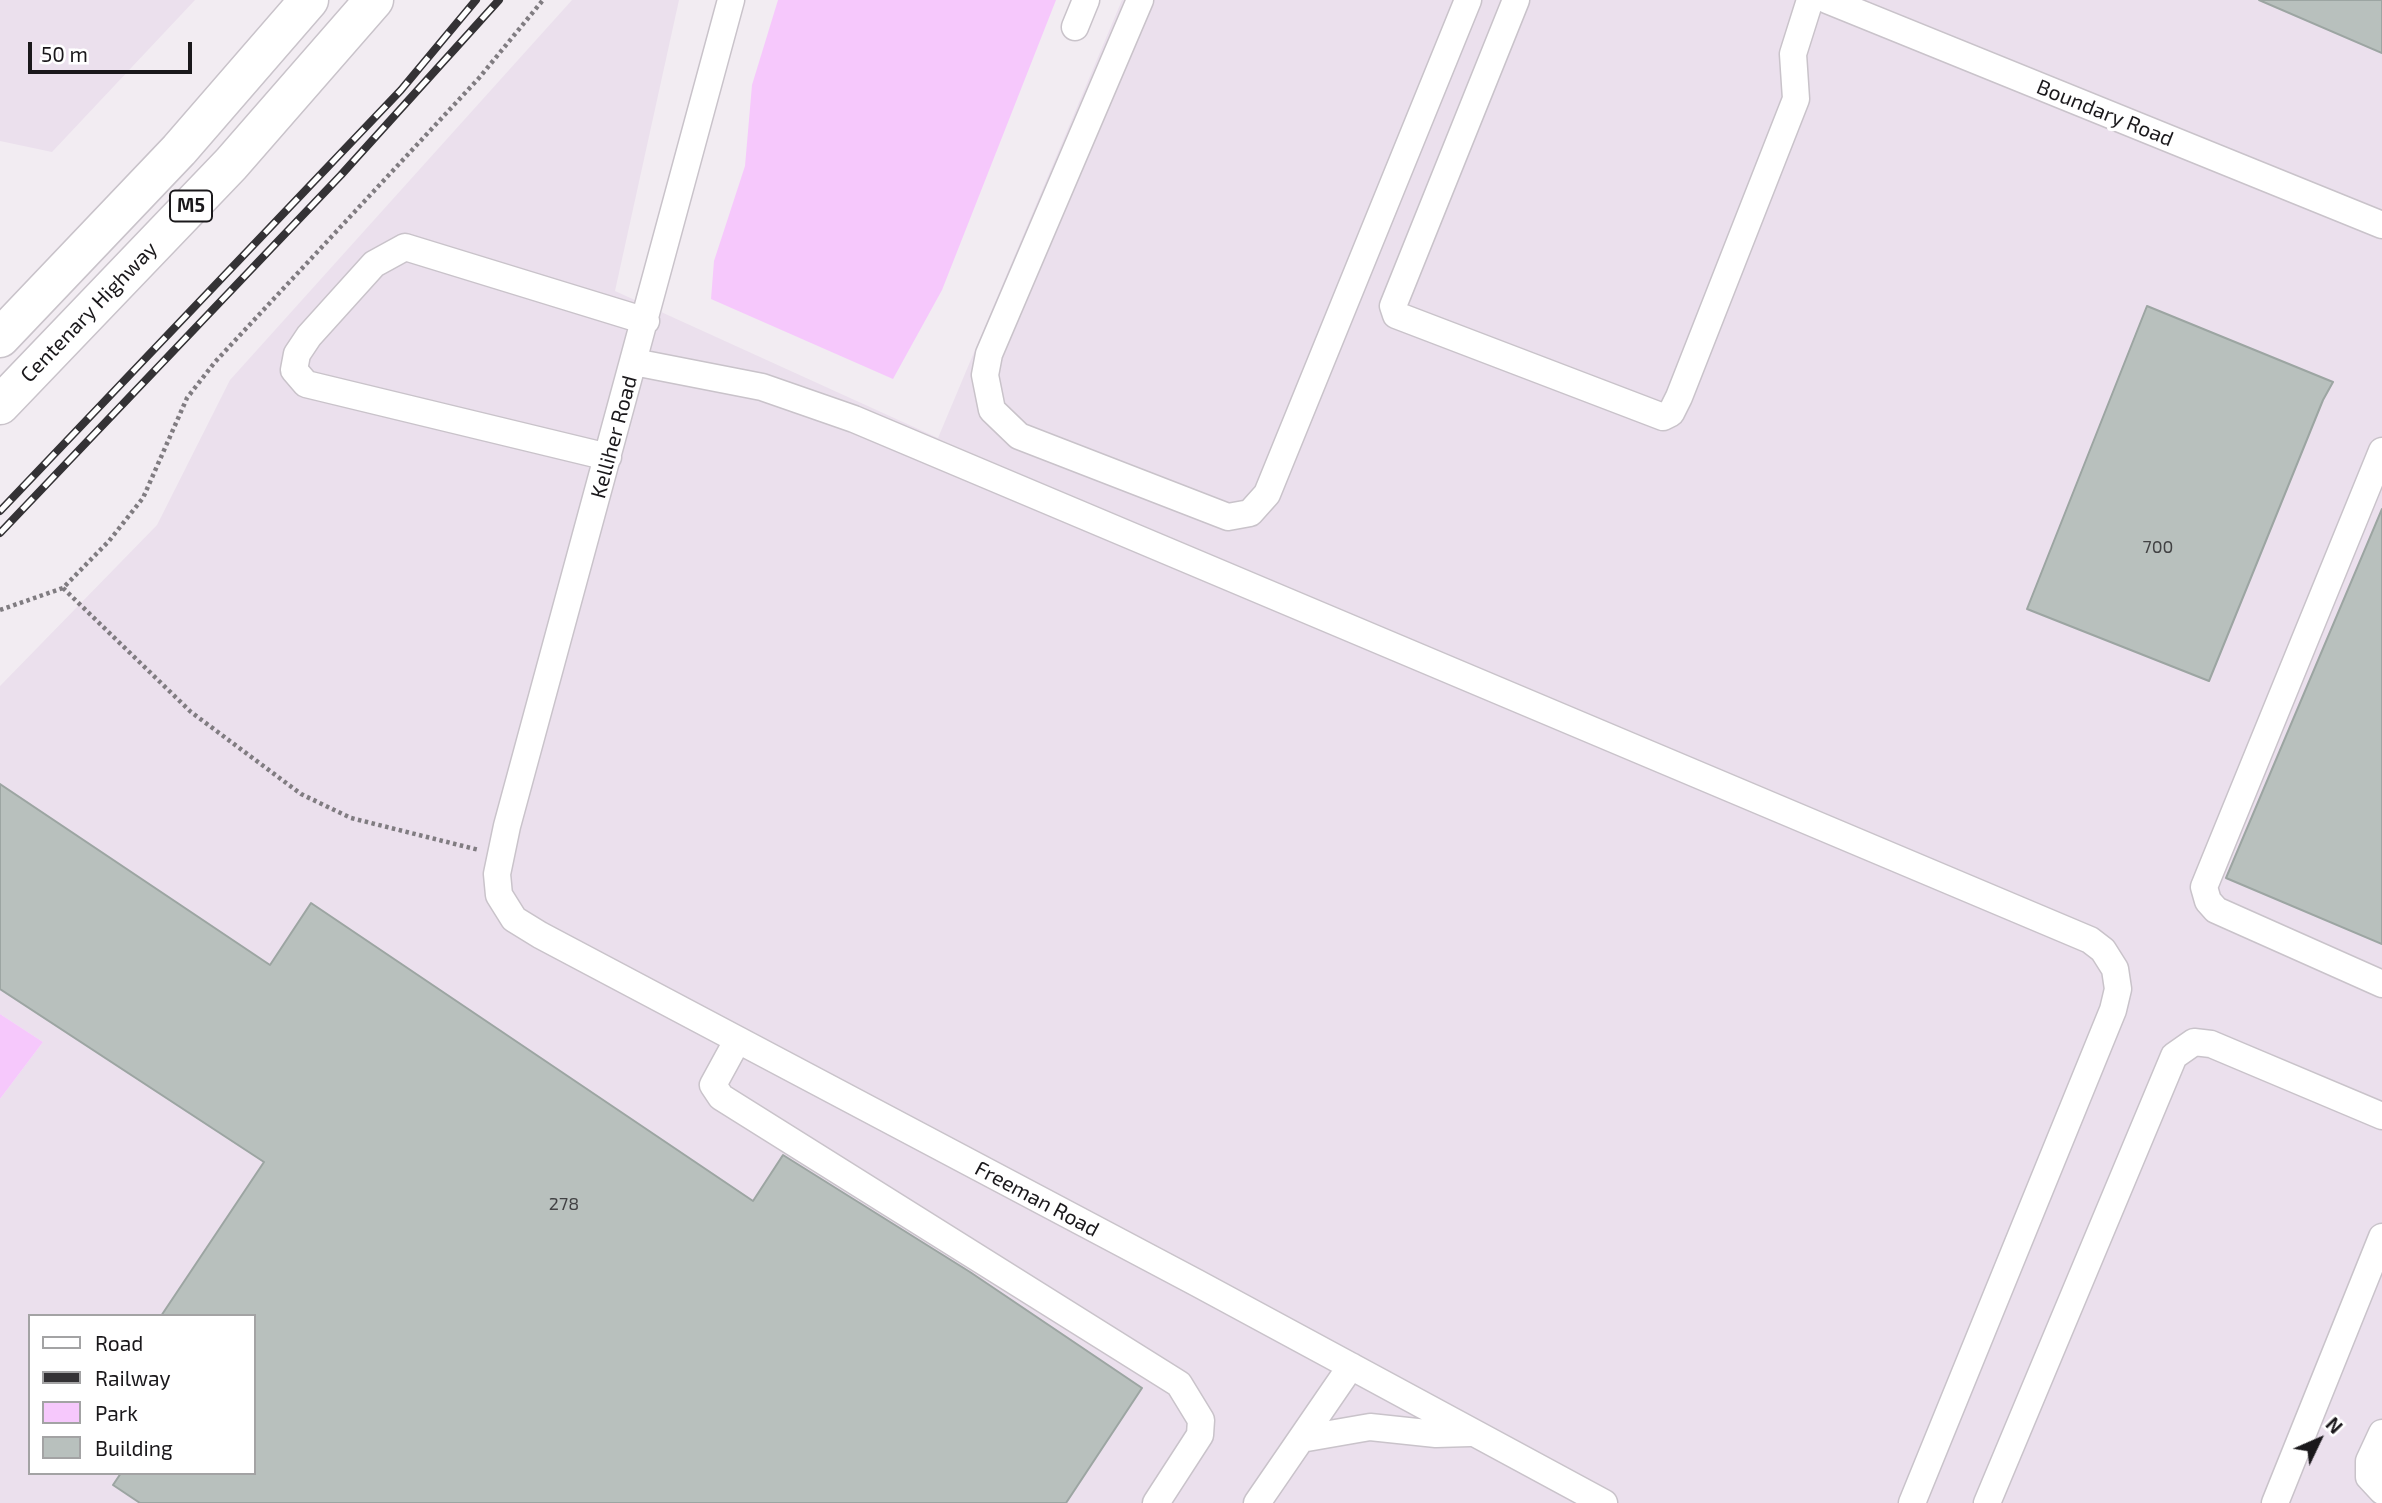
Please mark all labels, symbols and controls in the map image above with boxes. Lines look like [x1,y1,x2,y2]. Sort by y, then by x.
scale bar [32,28,196,72]
text: 50 m [41,41,88,66]
street label: Boundary Road [2033,74,2177,152]
road number: M5 [170,190,212,222]
street label: Centenary Highway [15,236,163,388]
street label: Kelliher Road [586,373,642,501]
house number: 700 [2143,536,2173,558]
street label: Freeman Road [971,1156,1103,1242]
house number: 278 [549,1193,579,1215]
legend [28,1314,256,1475]
text: Road [95,1330,143,1355]
text: Railway [95,1365,171,1390]
text: Park [95,1400,138,1425]
north arrow [2284,1405,2354,1475]
text: N [2321,1412,2348,1438]
text: Building [95,1435,173,1460]

